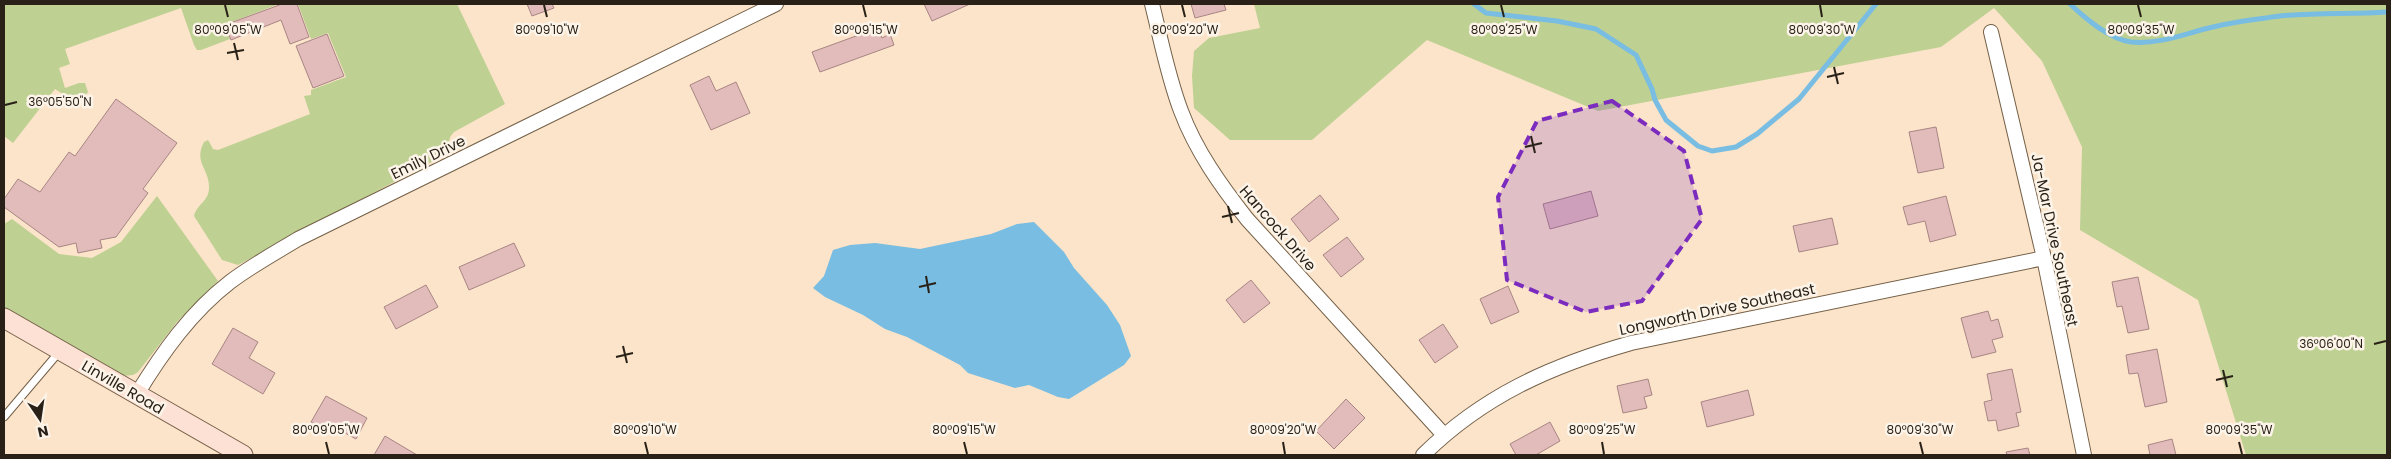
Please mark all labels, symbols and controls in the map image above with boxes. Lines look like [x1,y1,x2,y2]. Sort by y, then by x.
text: 80°09'05"W [194,21,262,38]
text: 80°09'10"W [515,21,579,38]
text: 80°09'15"W [834,21,898,38]
text: 80°09'20"W [1152,21,1219,38]
text: 80°09'25"W [1471,21,1538,38]
text: 80°09'30"W [1789,21,1856,38]
text: 80°09'35"W [2108,21,2175,38]
text: 36°05'50"N [28,93,92,110]
street label: Emily Drive [387,130,469,184]
street label: Ja-Mar Drive Southeast [2026,152,2084,328]
street label: Hancock Drive [1235,181,1321,275]
street label: Longworth Drive Southeast [1617,278,1817,340]
text: 36°06'00"N [2299,335,2363,352]
street label: Linville Road [78,355,168,419]
north arrow [15,394,65,444]
text: N [36,421,50,443]
text: 80°09'05"W [292,421,360,438]
text: 80°09'10"W [613,421,677,438]
text: 80°09'15"W [932,421,996,438]
text: 80°09'20"W [1250,421,1317,438]
text: 80°09'25"W [1569,421,1636,438]
text: 80°09'30"W [1887,421,1954,438]
text: 80°09'35"W [2206,421,2273,438]

